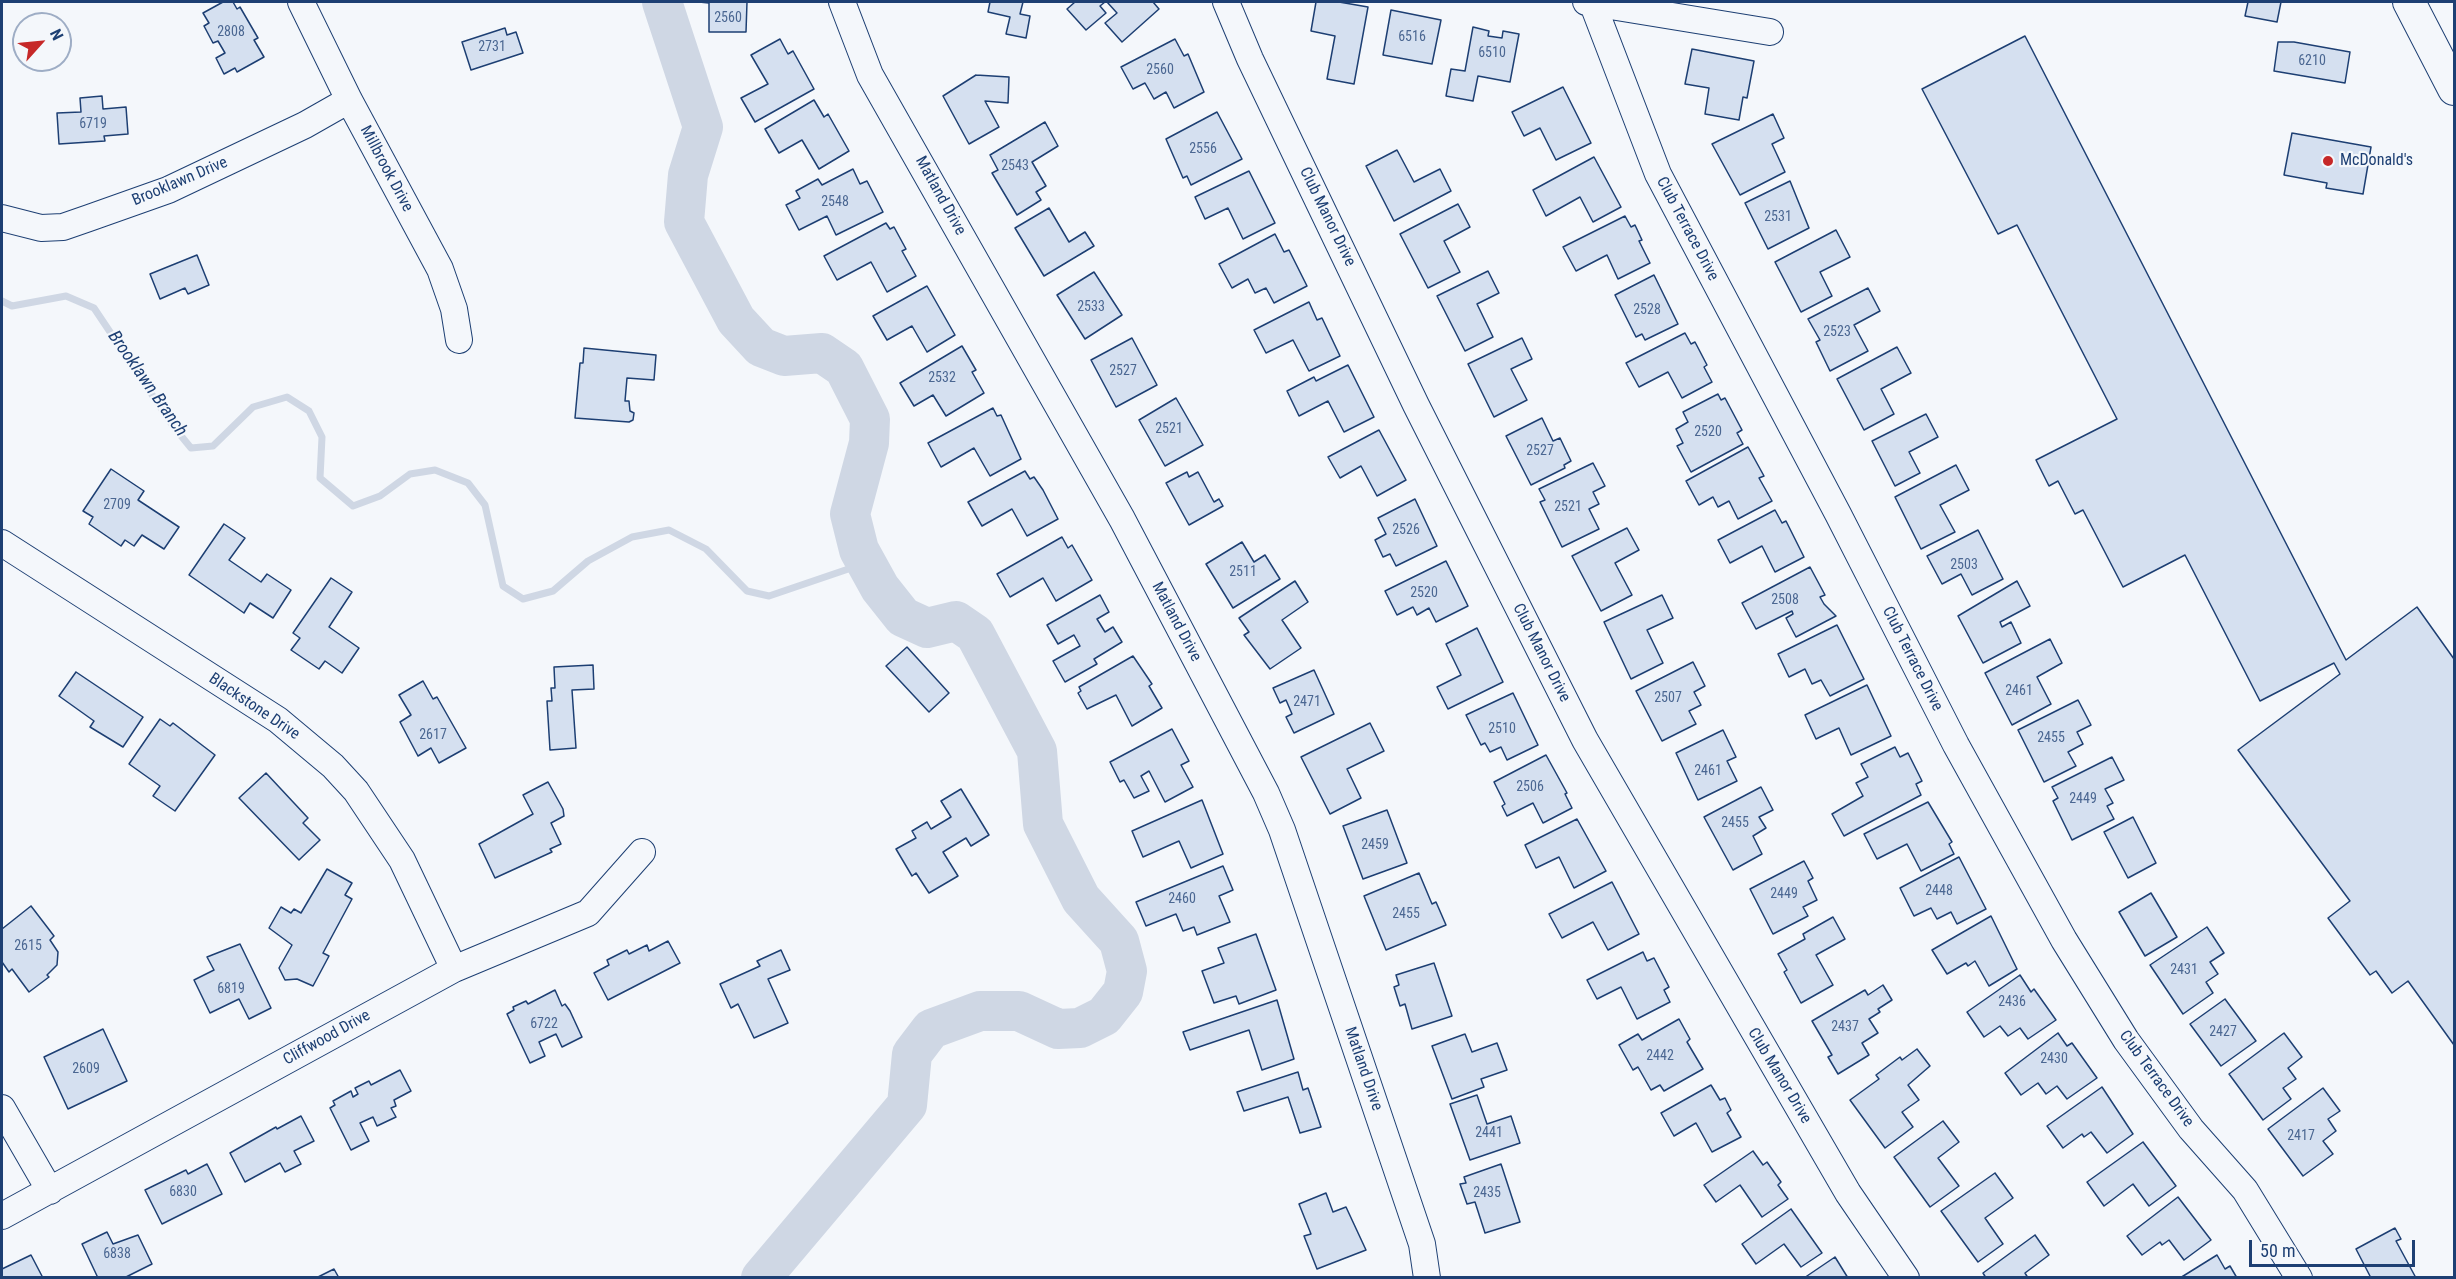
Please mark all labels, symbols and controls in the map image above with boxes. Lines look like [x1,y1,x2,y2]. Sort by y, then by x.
house number: 2560 [714,10,742,26]
north arrow [12,12,72,72]
house number: 2808 [217,24,245,40]
text: N [46,26,67,43]
house number: 6516 [1398,29,1426,45]
house number: 2731 [478,39,506,55]
house number: 6510 [1478,45,1506,61]
house number: 6210 [2298,53,2326,69]
house number: 2560 [1146,62,1174,78]
house number: 6719 [79,116,107,132]
street label: Millbrook Drive [355,123,417,215]
house number: 2556 [1189,141,1217,157]
place label: McDonald's [2340,151,2413,171]
street label: Brooklawn Drive [129,153,231,211]
street label: Matland Drive [910,153,970,239]
marker: McDonald's [2321,154,2335,168]
house number: 2543 [1001,158,1029,174]
street label: Club Manor Drive [1295,164,1359,270]
street label: Club Terrace Drive [1652,174,1722,284]
house number: 2548 [821,194,849,210]
house number: 2531 [1764,209,1792,225]
house number: 2533 [1077,299,1105,315]
house number: 2528 [1633,302,1661,318]
house number: 2523 [1823,324,1851,340]
water label: Brooklawn Branch [103,327,191,441]
house number: 2527 [1109,363,1137,379]
house number: 2532 [928,370,956,386]
house number: 2521 [1155,421,1183,437]
house number: 2520 [1694,424,1722,440]
house number: 2527 [1526,443,1554,459]
house number: 2709 [103,497,131,513]
house number: 2521 [1554,499,1582,515]
house number: 2526 [1392,522,1420,538]
house number: 2503 [1950,557,1978,573]
house number: 2511 [1229,564,1257,580]
street label: Matland Drive [1147,579,1205,665]
house number: 2520 [1410,585,1438,601]
house number: 2508 [1771,592,1799,608]
street label: Club Manor Drive [1508,601,1574,705]
street label: Club Terrace Drive [1877,604,1947,714]
street label: Blackstone Drive [205,670,303,744]
house number: 2461 [2005,683,2033,699]
house number: 2507 [1654,690,1682,706]
house number: 2471 [1293,694,1321,710]
house number: 2510 [1488,721,1516,737]
house number: 2617 [419,727,447,743]
house number: 2455 [2037,730,2065,746]
house number: 2461 [1694,763,1722,779]
house number: 2506 [1516,779,1544,795]
house number: 2449 [2069,791,2097,807]
house number: 2455 [1721,815,1749,831]
house number: 2459 [1361,837,1389,853]
house number: 2448 [1925,883,1953,899]
house number: 2449 [1770,886,1798,902]
house number: 2460 [1168,891,1196,907]
house number: 2455 [1392,906,1420,922]
house number: 2615 [14,938,42,954]
house number: 2431 [2170,962,2198,978]
house number: 6819 [217,981,245,997]
house number: 2436 [1998,994,2026,1010]
street label: Cliffwood Drive [280,1006,374,1070]
house number: 6722 [530,1016,558,1032]
house number: 2437 [1831,1019,1859,1035]
house number: 2427 [2209,1024,2237,1040]
street label: Matland Drive [1340,1025,1386,1113]
street label: Club Manor Drive [1743,1025,1815,1127]
street label: Club Terrace Drive [2115,1027,2197,1131]
house number: 2442 [1646,1048,1674,1064]
house number: 2430 [2040,1051,2068,1067]
house number: 2609 [72,1061,100,1077]
house number: 2441 [1475,1125,1503,1141]
house number: 2417 [2287,1128,2315,1144]
house number: 6830 [169,1184,197,1200]
house number: 2435 [1473,1185,1501,1201]
scale bar [2252,1228,2418,1266]
text: 50 m [2260,1240,2295,1261]
house number: 6838 [103,1246,131,1262]

